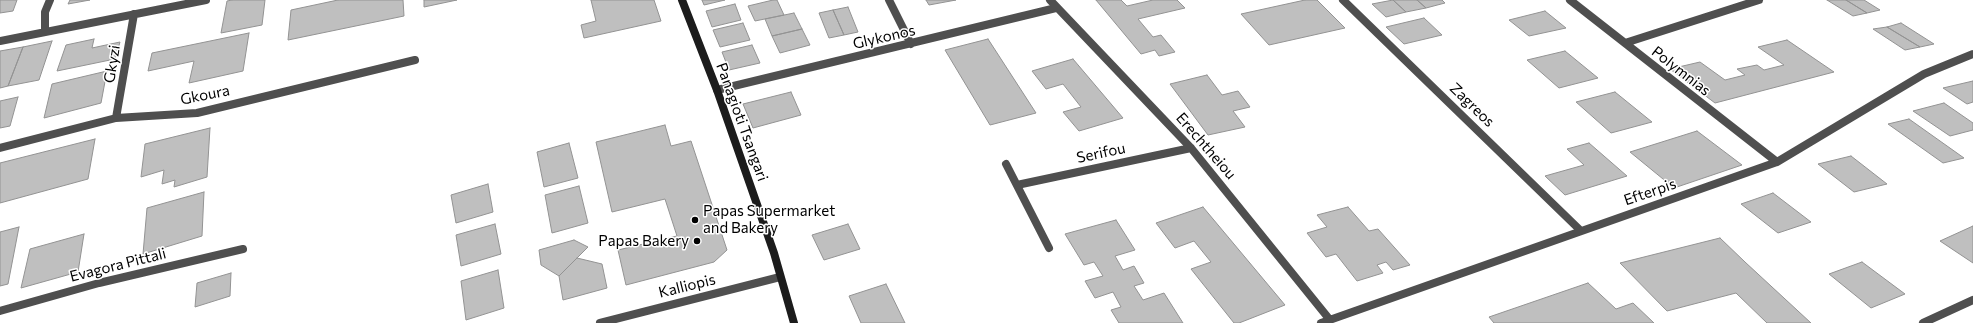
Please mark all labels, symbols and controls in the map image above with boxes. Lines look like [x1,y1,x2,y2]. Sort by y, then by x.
street label: Glykonos [851,21,917,53]
street label: Polymnias [1648,42,1714,100]
street label: Gkyzi [100,44,124,84]
street label: Panagioti Tsangari [712,60,772,184]
street label: Zagreos [1446,79,1498,131]
street label: Gkoura [179,81,231,109]
street label: Erechtheiou [1172,109,1240,183]
street label: Serifou [1075,139,1127,167]
street label: Efterpis [1621,175,1679,209]
place label: Papas Supermarket and Bakery [703,202,835,237]
marker: Papas Supermarket and Bakery [690,215,700,225]
place label: Papas Bakery [598,232,689,250]
marker: Papas Bakery [692,236,702,246]
street label: Evagora Pittali [68,244,168,286]
street label: Kalliopis [657,270,717,302]

